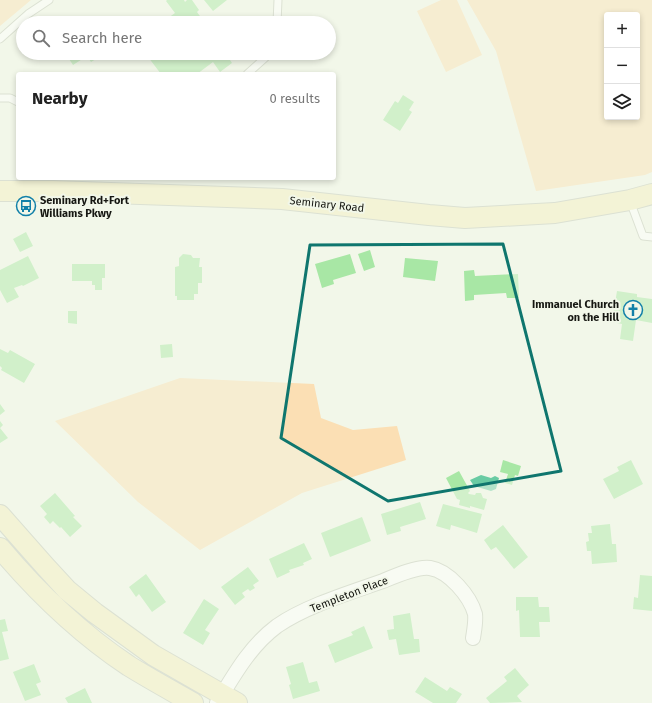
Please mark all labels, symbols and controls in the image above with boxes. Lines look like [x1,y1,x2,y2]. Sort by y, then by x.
map controls [604,12,640,120]
button: + [604,12,640,48]
search box [16,16,336,60]
icon: search [30,27,52,49]
text: Search here [62,29,142,47]
button: − [604,48,640,84]
button: layers [604,84,640,120]
text: Nearby [32,88,87,109]
text: 0 results [269,91,320,106]
place label: Seminary Rd+Fort Williams Pkwy [40,194,130,220]
street label: Seminary Road [289,194,365,215]
bus stop icon: Seminary Rd+Fort Williams Pkwy [15,195,37,217]
place label: Immanuel Church on the Hill [532,298,620,324]
church icon: Immanuel Church on the Hill [622,299,644,321]
street label: Templeton Place [308,574,390,615]

